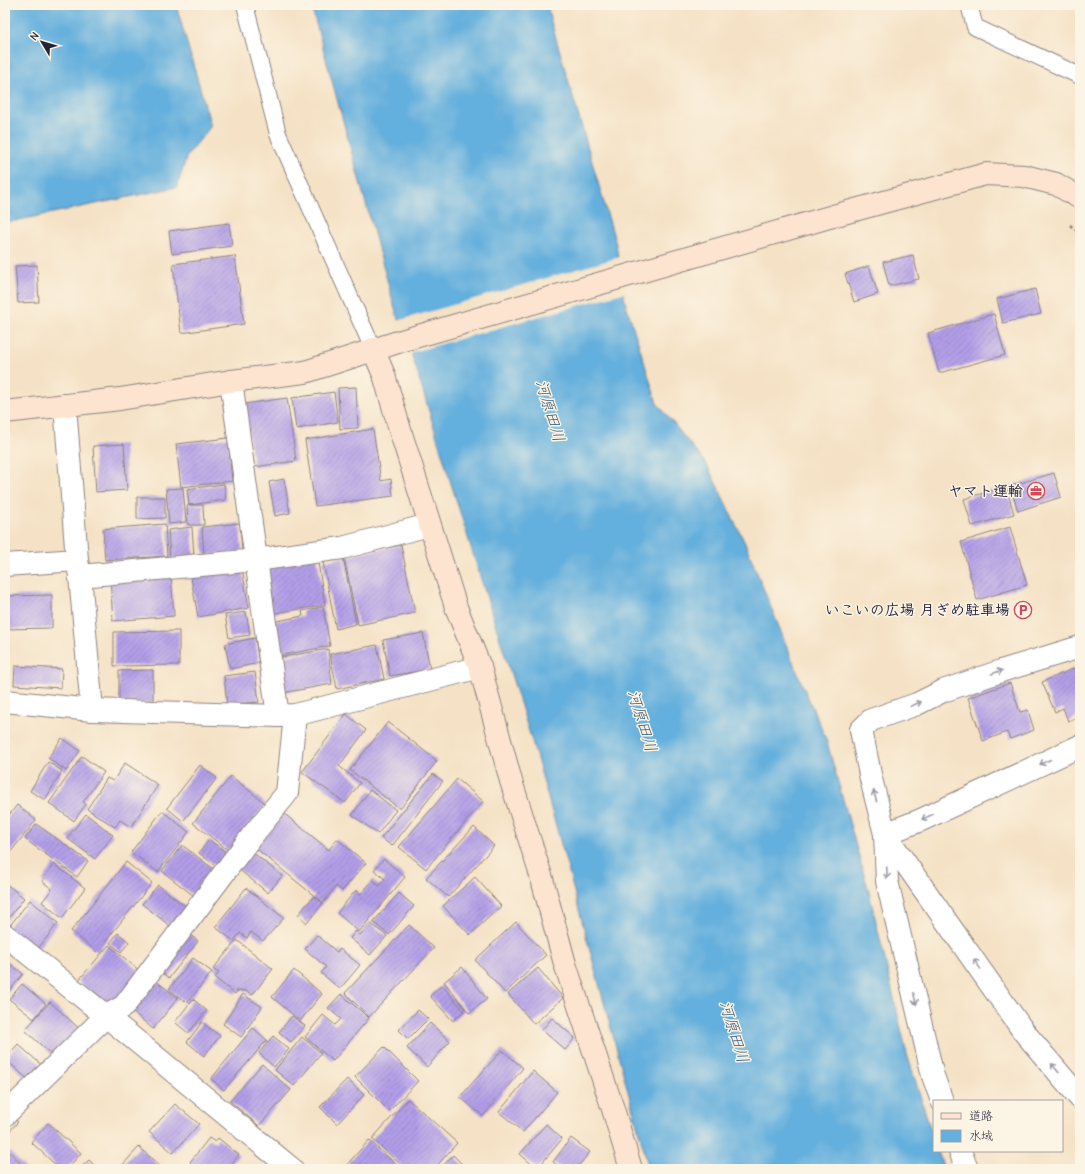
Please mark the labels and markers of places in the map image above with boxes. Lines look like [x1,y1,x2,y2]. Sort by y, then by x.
office icon: ヤマト運輸 [1026,481,1046,501]
place label: ヤマト運輸 [948,482,1023,500]
parking icon: いこいの広場 月ぎめ駐車場 [1013,600,1033,620]
place label: いこいの広場 月ぎめ駐車場 [825,601,1010,619]

